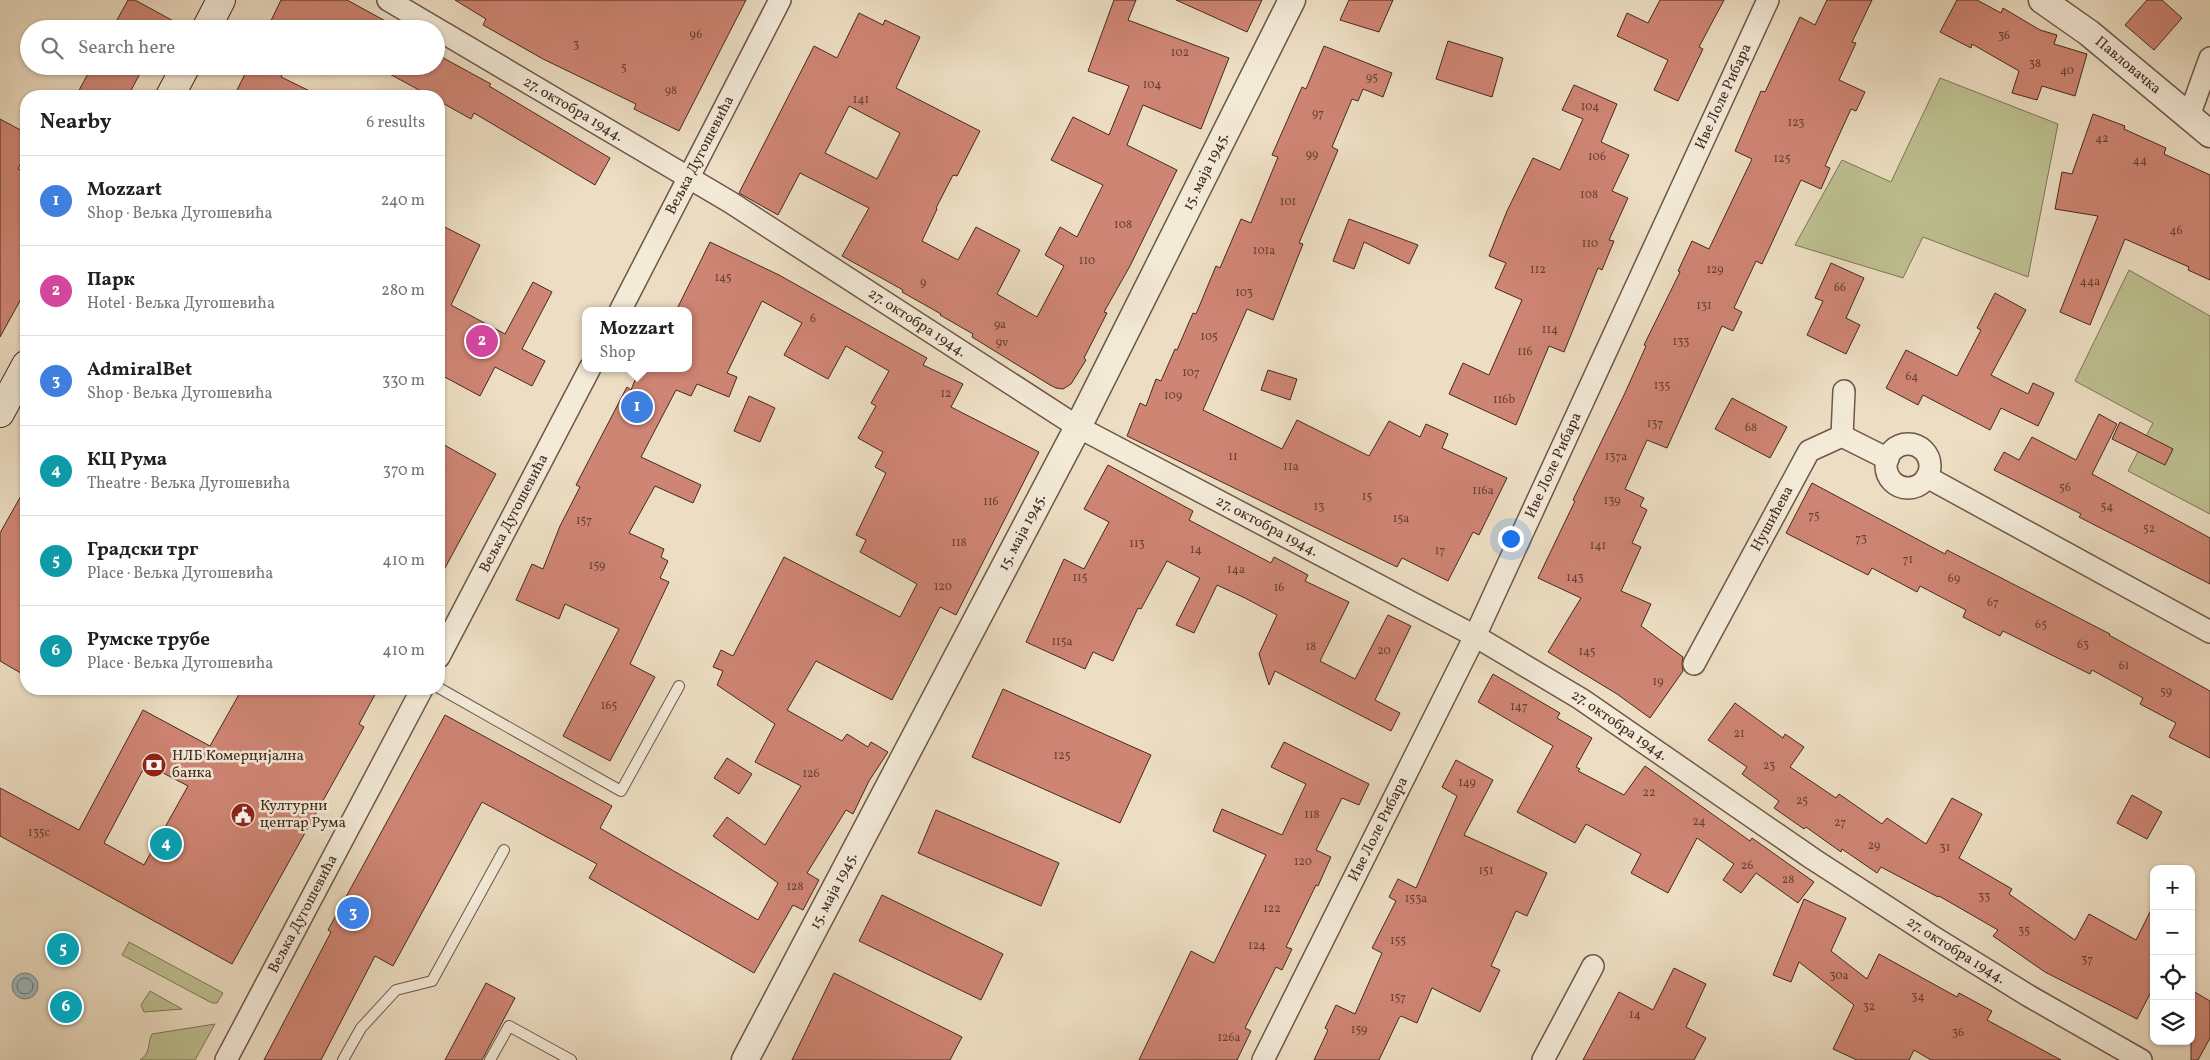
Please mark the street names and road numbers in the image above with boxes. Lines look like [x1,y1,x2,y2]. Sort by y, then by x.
street label: Павловачка [2090,32,2165,99]
street label: Иве Лоле Рибара [1690,40,1757,153]
street label: 27. октобра 1944. [519,71,627,147]
street label: Вељка Дугошевића [661,92,739,219]
street label: 15. маја 1945. [1178,129,1234,214]
street label: 27. октобра 1944. [864,283,970,363]
street label: Иве Лоле Рибара [1520,409,1587,522]
street label: Вељка Дугошевића [474,450,554,576]
street label: Нушићева [1746,482,1799,555]
street label: 15. маја 1945. [993,490,1051,575]
street label: 27. октобра 1944. [1212,491,1322,562]
street label: 27. октобра 1944. [1567,685,1672,766]
street label: Иве Лоле Рибара [1343,773,1413,885]
street label: 15. маја 1945. [805,849,863,933]
street label: Вељка Дугошевића [263,851,343,977]
street label: 27. октобра 1944. [1902,912,2009,989]

